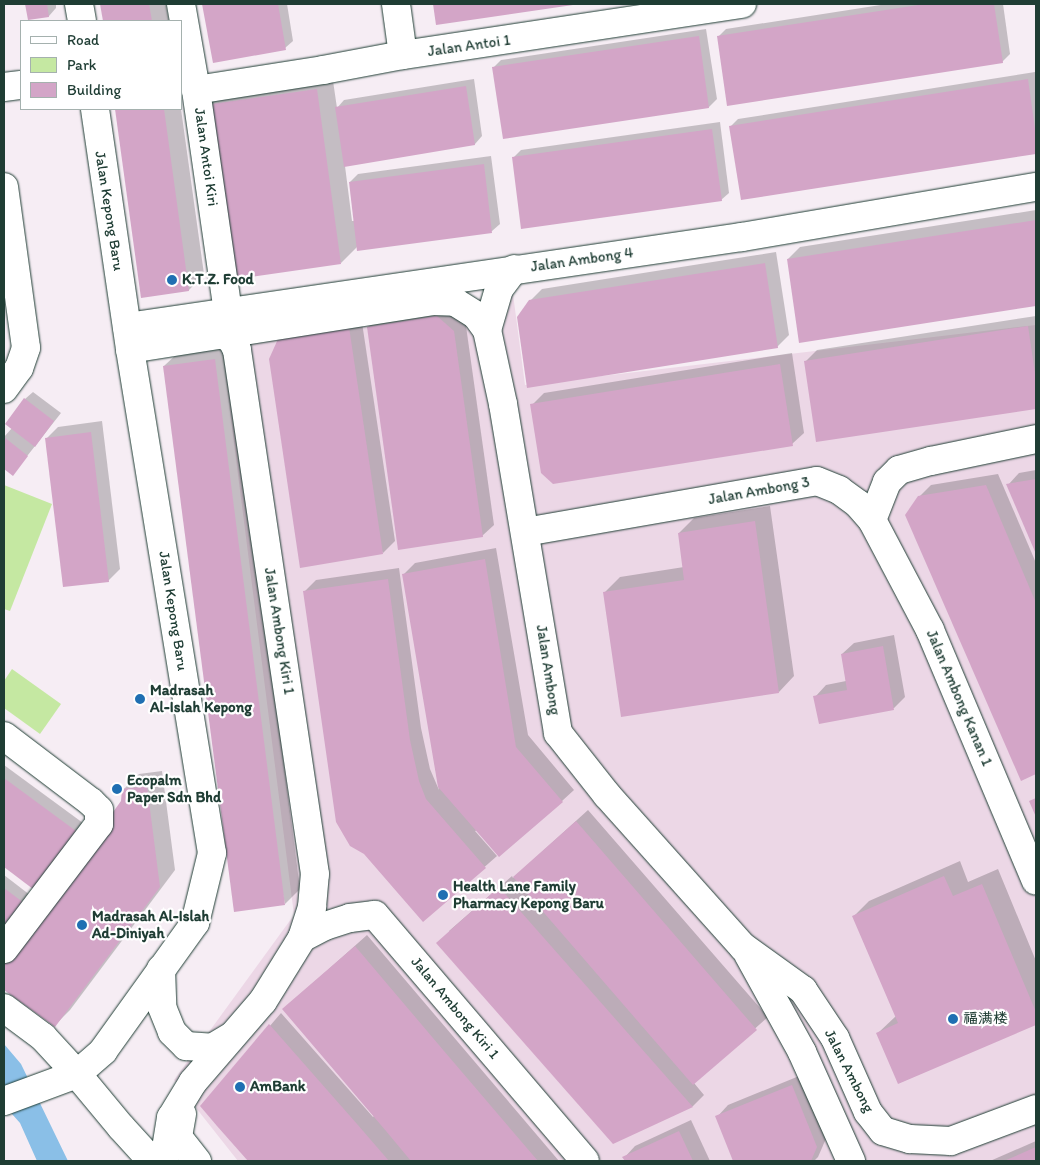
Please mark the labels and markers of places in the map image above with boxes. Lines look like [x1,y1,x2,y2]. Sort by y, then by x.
place label: K.T.Z. Food [182,271,254,289]
marker: K.T.Z. Food [166,274,178,286]
place label: Madrasah Al-Islah Kepong [150,681,252,716]
marker: Madrasah Al-Islah Kepong [134,693,146,705]
place label: Ecopalm Paper Sdn Bhd [127,771,221,806]
marker: Ecopalm Paper Sdn Bhd [111,783,123,795]
place label: Health Lane Family Pharmacy Kepong Baru [453,877,603,912]
marker: Health Lane Family Pharmacy Kepong Baru [437,889,449,901]
place label: Madrasah Al-Islah Ad-Diniyah [92,907,209,942]
marker: Madrasah Al-Islah Ad-Diniyah [76,919,88,931]
place label: 福满楼 [963,1010,1008,1028]
marker: 福满楼 [947,1013,959,1025]
place label: AmBank [250,1078,305,1096]
marker: AmBank [234,1081,246,1093]

